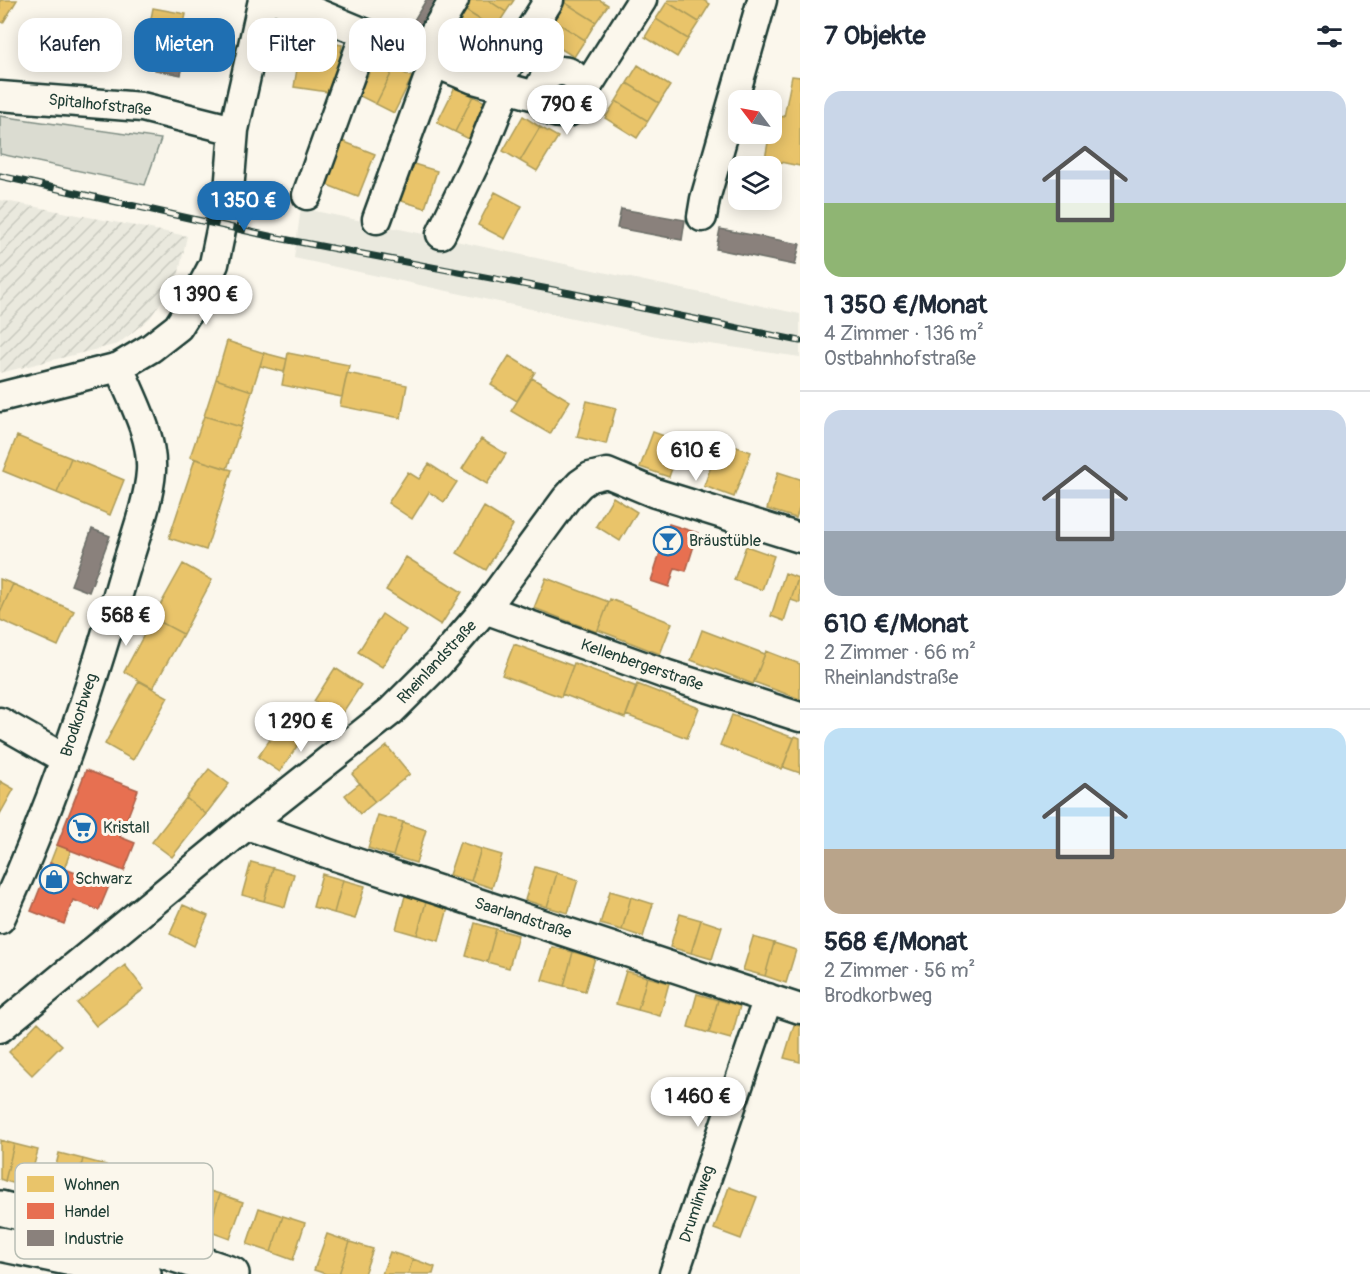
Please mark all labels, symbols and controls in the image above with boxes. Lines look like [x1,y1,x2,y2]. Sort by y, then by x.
chip: Kaufen [18,18,122,72]
chip: Mieten [134,18,235,72]
chip: Filter [247,18,337,72]
chip: Neu [349,18,426,72]
chip: Wohnung [438,18,564,72]
text: 7 Objekte [824,20,926,52]
icon: filters [1313,20,1346,53]
pin: 790 € [525,85,609,136]
street label: Spitalhofstraße [48,90,153,120]
north arrow [728,90,782,144]
map controls [728,90,782,210]
text: 790 € [541,92,593,117]
icon: home [1031,130,1139,238]
button: layers [728,156,782,210]
pin: 1 350 € [189,181,299,232]
text: 1 350 € [211,188,277,213]
pin: 1 390 € [151,275,261,326]
text: 1 390 € [174,282,238,307]
text: 1 350 €/Monat [824,289,987,321]
text: 4 Zimmer · 136 m² [824,321,984,346]
text: Ostbahnhofstraße [824,346,976,371]
pin: 610 € [654,431,738,482]
text: 610 € [671,438,721,463]
icon: home [1031,449,1139,557]
bar icon: Bräustüble [652,525,684,557]
place label: Bräustüble [689,531,761,551]
pin: 568 € [84,596,168,647]
text: 568 € [101,603,151,628]
text: 610 €/Monat [824,608,968,640]
street label: Rheinlandstraße [393,616,481,708]
street label: Kellenbergerstraße [578,635,706,695]
text: 2 Zimmer · 66 m² [824,640,976,665]
text: Rheinlandstraße [824,665,958,690]
street label: Brodkorbweg [56,671,102,759]
pin: 1 290 € [246,702,356,753]
text: 1 290 € [269,709,333,734]
icon: home [1031,767,1139,875]
supermarket icon: Kristall [66,812,98,844]
place label: Kristall [103,818,150,838]
shop icon: Schwarz [38,863,70,895]
place label: Schwarz [75,869,132,889]
street label: Saarlandstraße [472,893,574,943]
text: 568 €/Monat [824,926,967,958]
text: 2 Zimmer · 56 m² [824,958,975,983]
text: Brodkorbweg [824,983,932,1008]
pin: 1 460 € [643,1077,753,1128]
text: 1 460 € [665,1084,731,1109]
legend [15,1163,213,1259]
street label: Drumlinweg [675,1163,719,1245]
text: Wohnen [64,1175,119,1195]
text: Handel [64,1202,110,1222]
text: Industrie [64,1229,124,1249]

